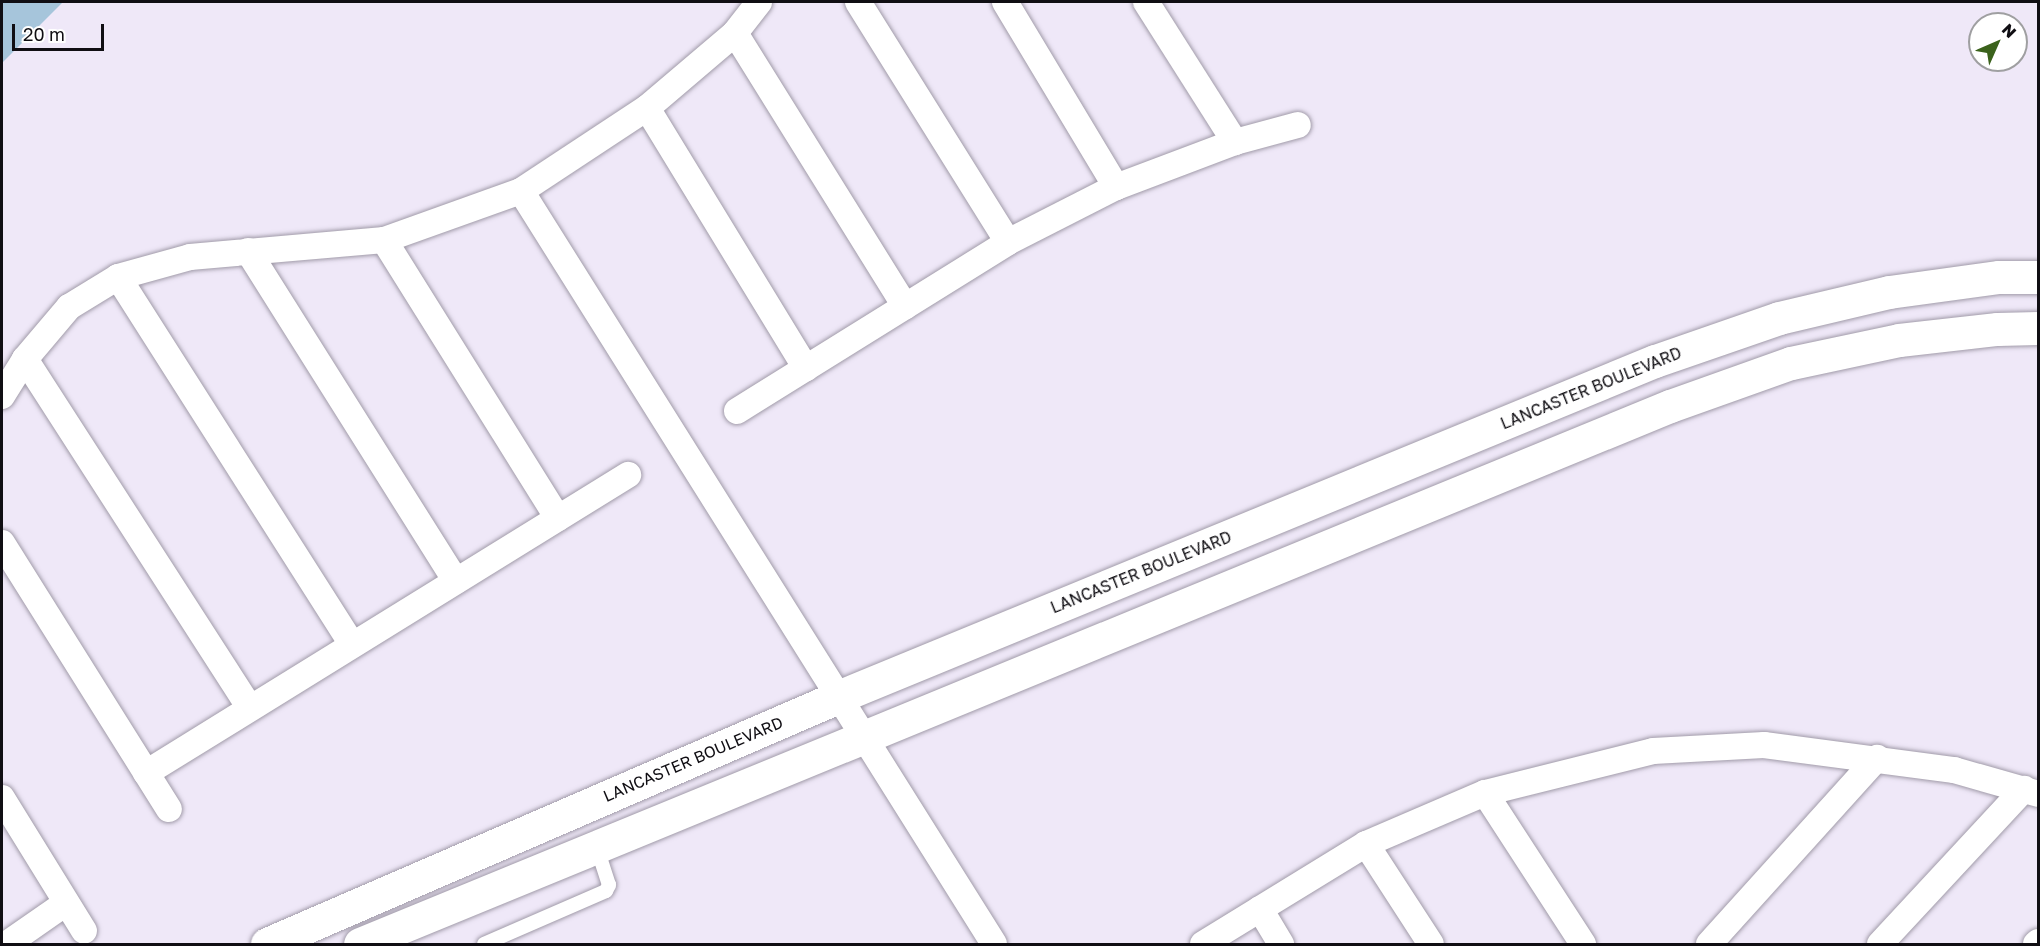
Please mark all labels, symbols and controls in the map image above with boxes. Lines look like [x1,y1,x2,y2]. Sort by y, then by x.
scale bar [15,12,106,50]
north arrow [1968,12,2028,72]
text: N [1998,19,2021,42]
text: 20 m [23,23,65,45]
street label: LANCASTER BOULEVARD [1498,343,1684,433]
street label: LANCASTER BOULEVARD [1048,527,1234,617]
street label: LANCASTER BOULEVARD [600,712,786,806]

